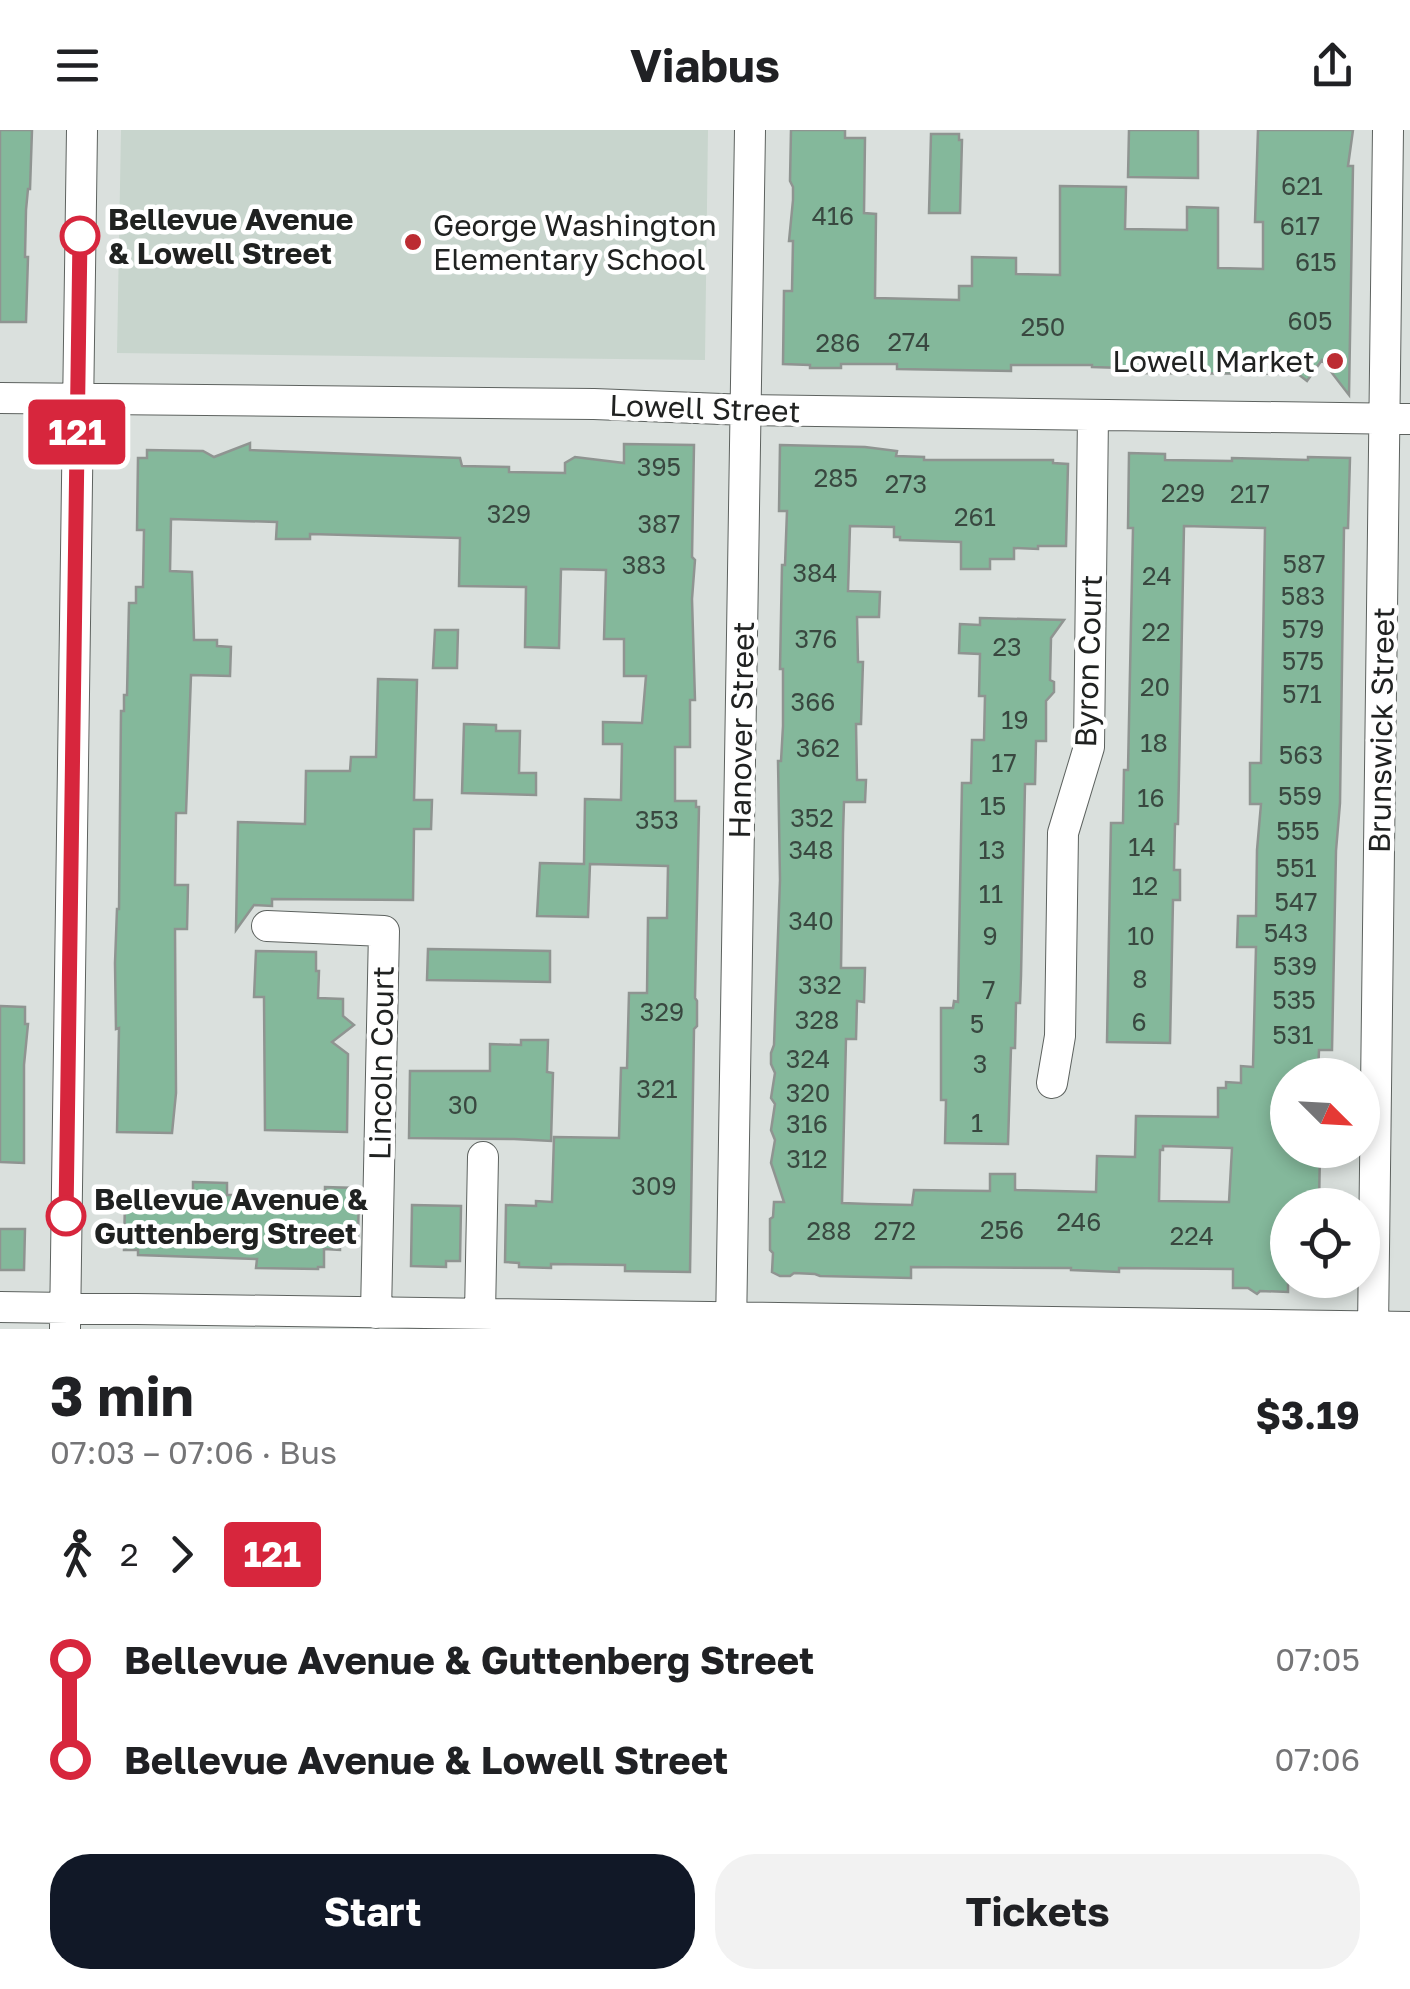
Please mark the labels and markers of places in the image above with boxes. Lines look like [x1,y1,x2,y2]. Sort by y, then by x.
place label: Bellevue Avenue & Lowell Street [108,201,353,271]
place label: George Washington Elementary School [433,207,717,277]
marker: Bellevue Avenue & Lowell Street [61,217,99,255]
marker: George Washington Elementary School [402,231,424,253]
place label: Lowell Market [1112,343,1315,379]
marker: Lowell Market [1324,350,1346,372]
place label: Bellevue Avenue & Guttenberg Street [94,1181,369,1251]
marker: Bellevue Avenue & Guttenberg Street [47,1197,85,1235]

